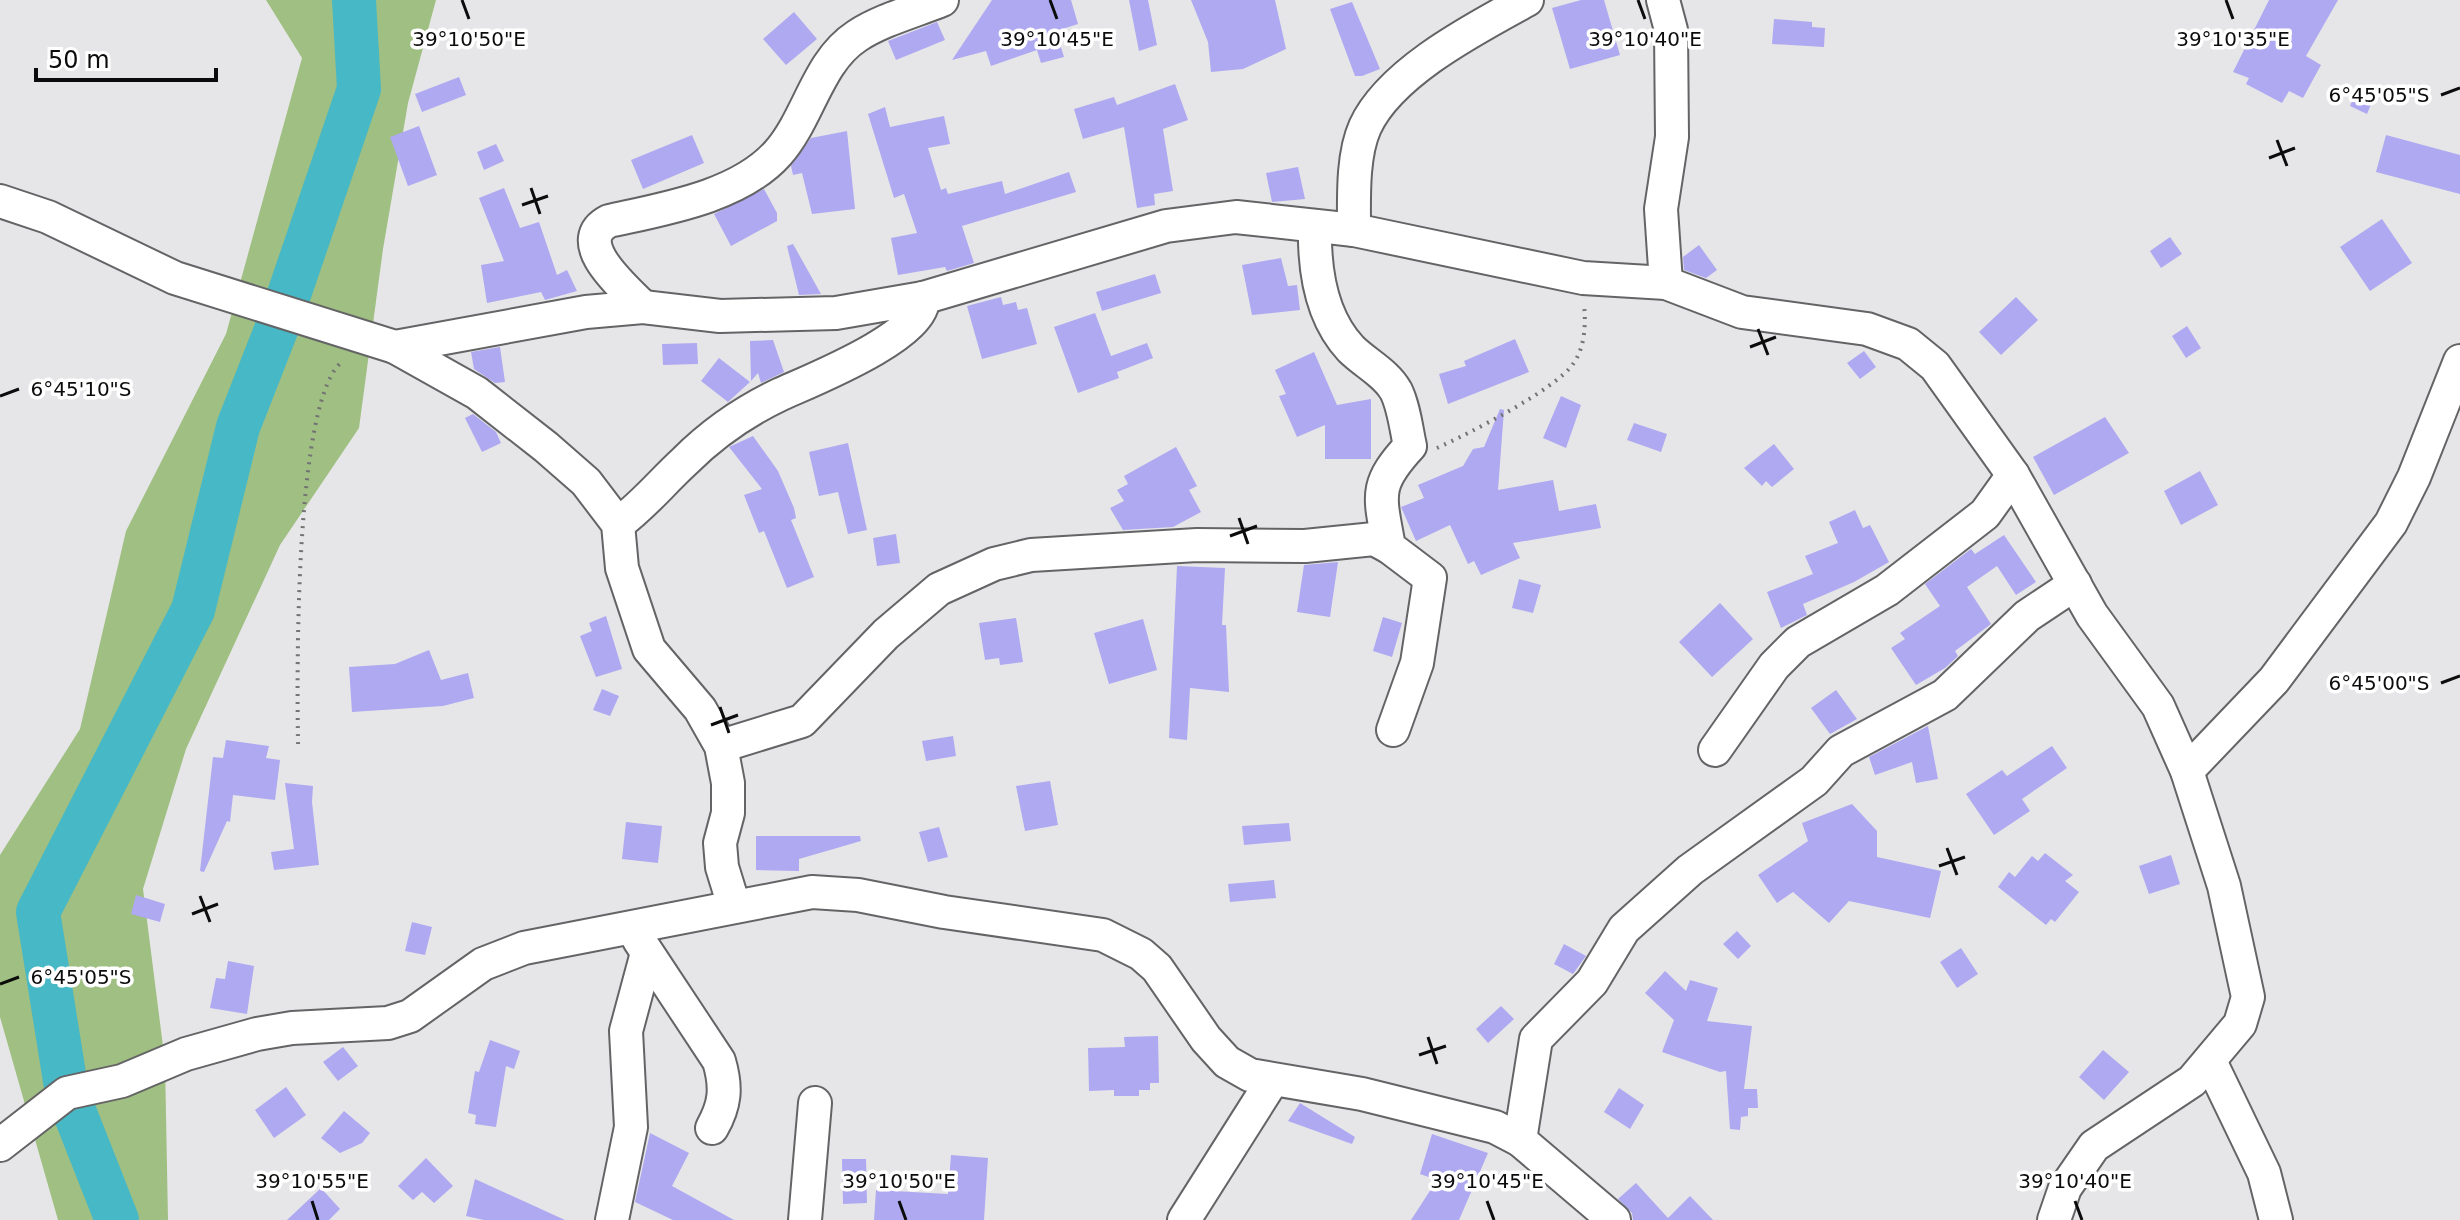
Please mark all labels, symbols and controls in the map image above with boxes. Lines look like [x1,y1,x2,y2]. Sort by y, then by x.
text: 39°10'50"E [412,27,526,51]
text: 39°10'45"E [1000,27,1114,51]
text: 39°10'40"E [1588,27,1702,51]
text: 39°10'35"E [2176,27,2290,51]
scale bar [36,32,216,82]
text: 50 m [48,46,110,74]
text: 6°45'05"S [2328,83,2430,107]
text: 6°45'10"S [30,377,132,401]
text: 6°45'00"S [2328,671,2430,695]
text: 6°45'05"S [30,965,132,989]
text: 39°10'55"E [255,1169,369,1193]
text: 39°10'50"E [842,1169,956,1193]
text: 39°10'45"E [1430,1169,1544,1193]
text: 39°10'40"E [2018,1169,2132,1193]

